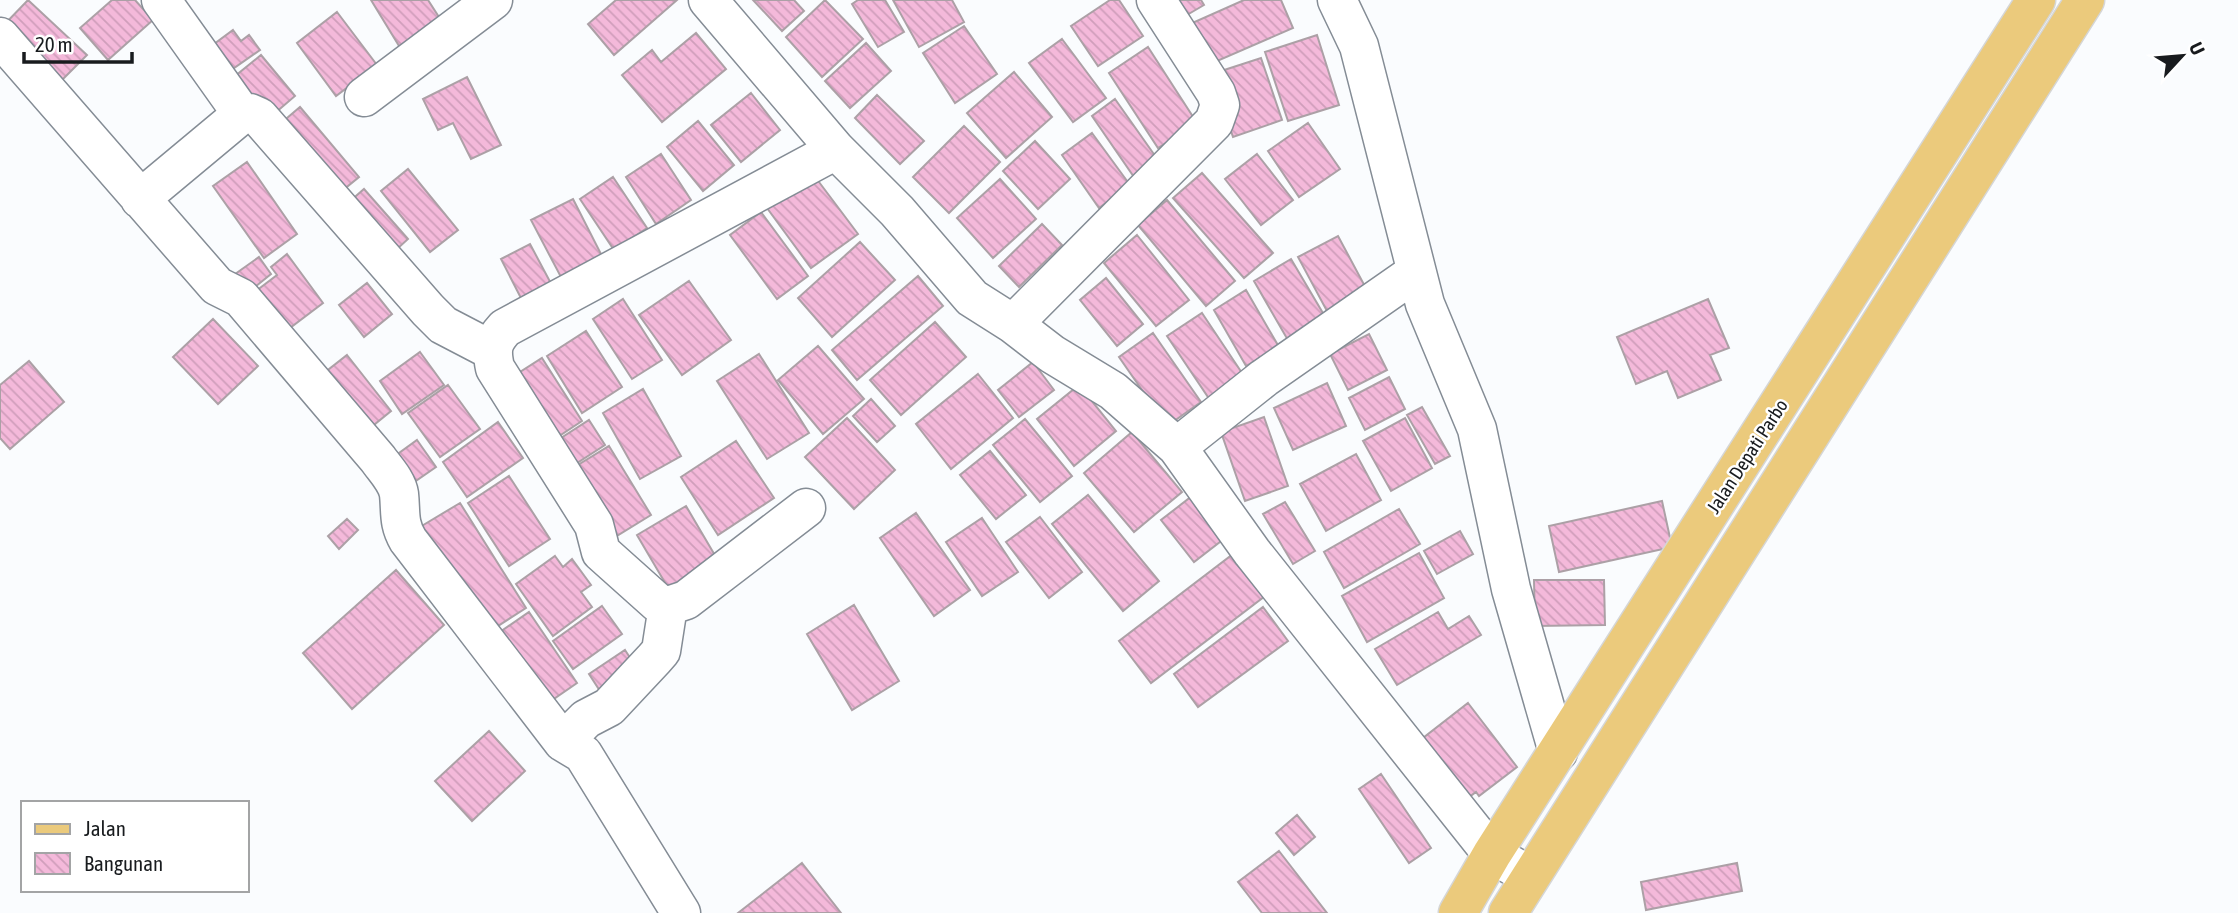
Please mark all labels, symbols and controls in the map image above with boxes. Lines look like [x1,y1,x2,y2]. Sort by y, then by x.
scale bar [24,21,133,65]
north arrow [2147,21,2217,91]
text: 20 m [35,32,73,56]
text: U [2185,39,2210,58]
street label: Jalan Depati Parbo [1702,395,1792,517]
legend [21,801,248,892]
text: Jalan [84,816,126,840]
text: Bangunan [84,851,163,875]

